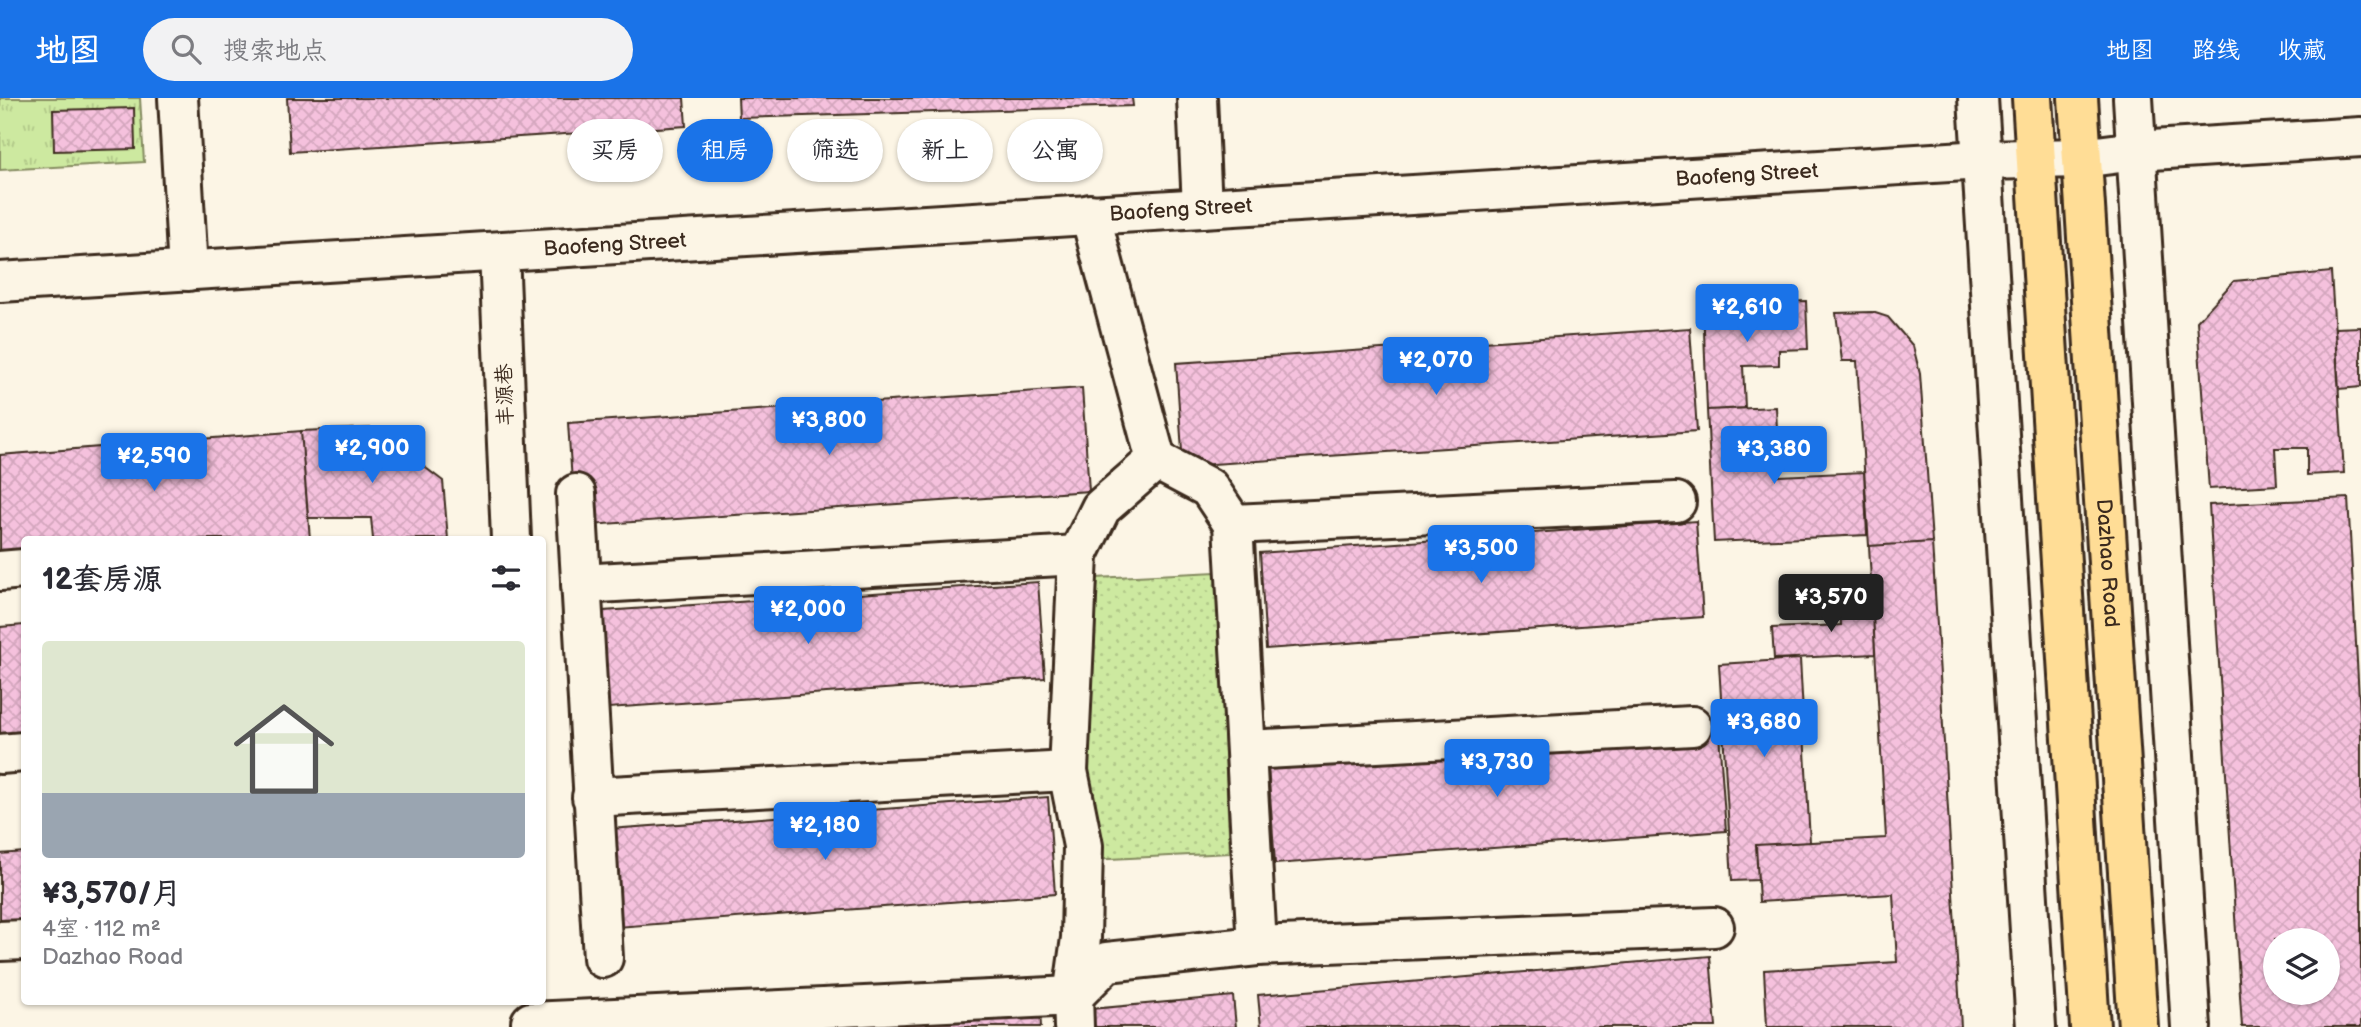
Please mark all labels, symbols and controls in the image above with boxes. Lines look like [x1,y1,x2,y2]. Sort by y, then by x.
search box [143,18,633,81]
icon: search [167,30,205,68]
text: 地图 [35,31,101,71]
text: 搜索地点 [223,36,327,67]
text: 地图 [2106,36,2154,65]
text: 路线 [2192,36,2240,65]
text: 收藏 [2278,36,2326,65]
chip: 买房 [567,119,663,182]
chip: 租房 [677,119,773,182]
chip: 筛选 [787,119,883,182]
chip: 新上 [897,119,993,182]
chip: 公寓 [1007,119,1103,182]
street label: Baofeng Street [1674,158,1819,191]
street label: Baofeng Street [1109,192,1254,226]
street label: Baofeng Street [543,227,688,261]
pin: ¥2,610 [1690,285,1804,344]
text: ¥2,610 [1712,293,1782,321]
pin: ¥2,070 [1379,338,1493,397]
text: ¥2,070 [1399,346,1473,374]
street label: 丰源巷 [491,363,519,427]
pin: ¥3,800 [772,398,886,457]
text: ¥3,800 [791,406,867,434]
pin: ¥2,900 [315,426,429,485]
pin: ¥3,380 [1717,426,1831,486]
pin: ¥2,590 [97,434,211,493]
text: ¥2,900 [334,434,410,462]
text: ¥3,380 [1737,435,1811,463]
text: ¥2,590 [117,442,191,470]
street label: Dazhao Road [2091,498,2125,628]
pin: ¥3,500 [1424,526,1538,585]
text: ¥3,500 [1444,534,1518,562]
icon: filters [487,559,525,597]
text: 12套房源 [42,562,163,598]
pin: ¥3,570 [1774,574,1888,634]
text: ¥3,570 [1795,583,1867,611]
pin: ¥2,000 [751,587,865,646]
text: ¥2,000 [770,595,846,623]
icon: home [221,686,347,812]
pin: ¥3,680 [1707,700,1821,759]
text: ¥3,680 [1727,708,1801,736]
pin: ¥3,730 [1440,740,1554,799]
text: ¥3,730 [1460,748,1534,776]
pin: ¥2,180 [768,802,882,862]
text: ¥2,180 [790,811,860,839]
text: ¥3,570/月 [42,876,182,912]
text: 4室 · 112 m² [42,915,161,943]
map controls [2263,928,2340,1005]
button: layers [2263,928,2340,1005]
text: Dazhao Road [42,943,183,971]

